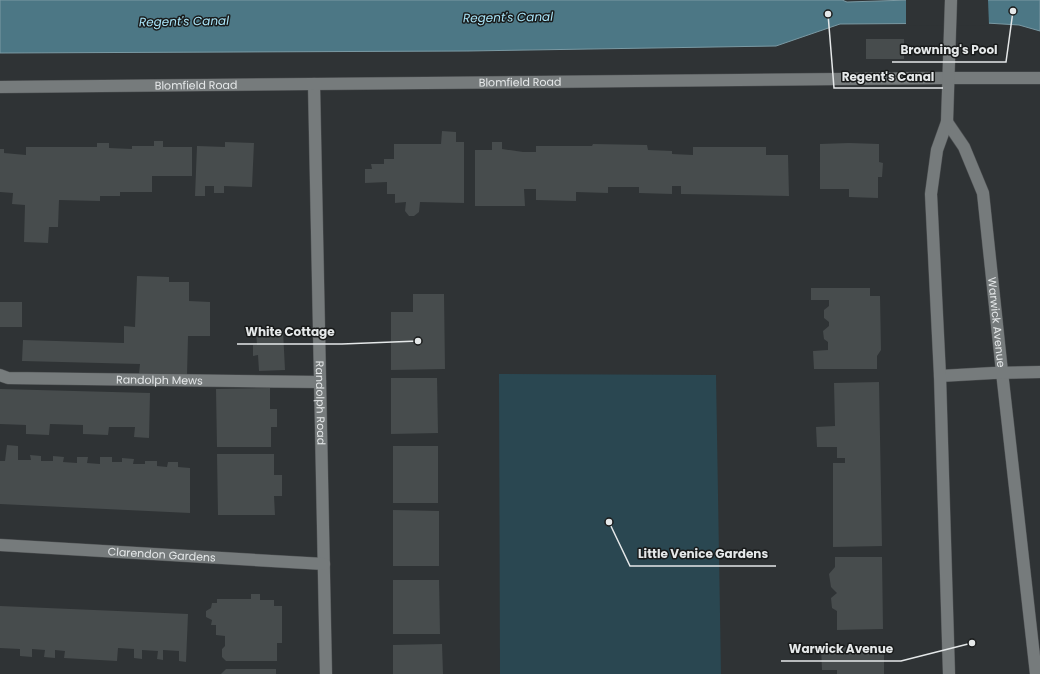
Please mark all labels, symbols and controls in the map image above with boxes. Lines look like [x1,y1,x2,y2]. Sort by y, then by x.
water label: Regent's Canal [463,8,553,26]
water label: Regent's Canal [139,12,229,30]
callout: Browning's Pool [892,38,1006,62]
text: Browning's Pool [900,41,998,58]
callout: Regent's Canal [834,64,943,88]
text: Regent's Canal [842,68,934,85]
street label: Blomfield Road [479,74,561,90]
street label: Blomfield Road [155,77,237,94]
street label: Warwick Avenue [984,276,1009,368]
callout: White Cottage [237,320,342,344]
text: White Cottage [245,323,335,340]
street label: Randolph Road [312,361,329,445]
street label: Randolph Mews [116,371,203,389]
callout: Little Venice Gardens [630,542,776,566]
street label: Clarendon Gardens [107,543,216,566]
text: Little Venice Gardens [638,545,768,562]
callout: Warwick Avenue [781,637,901,661]
text: Warwick Avenue [789,640,894,657]

